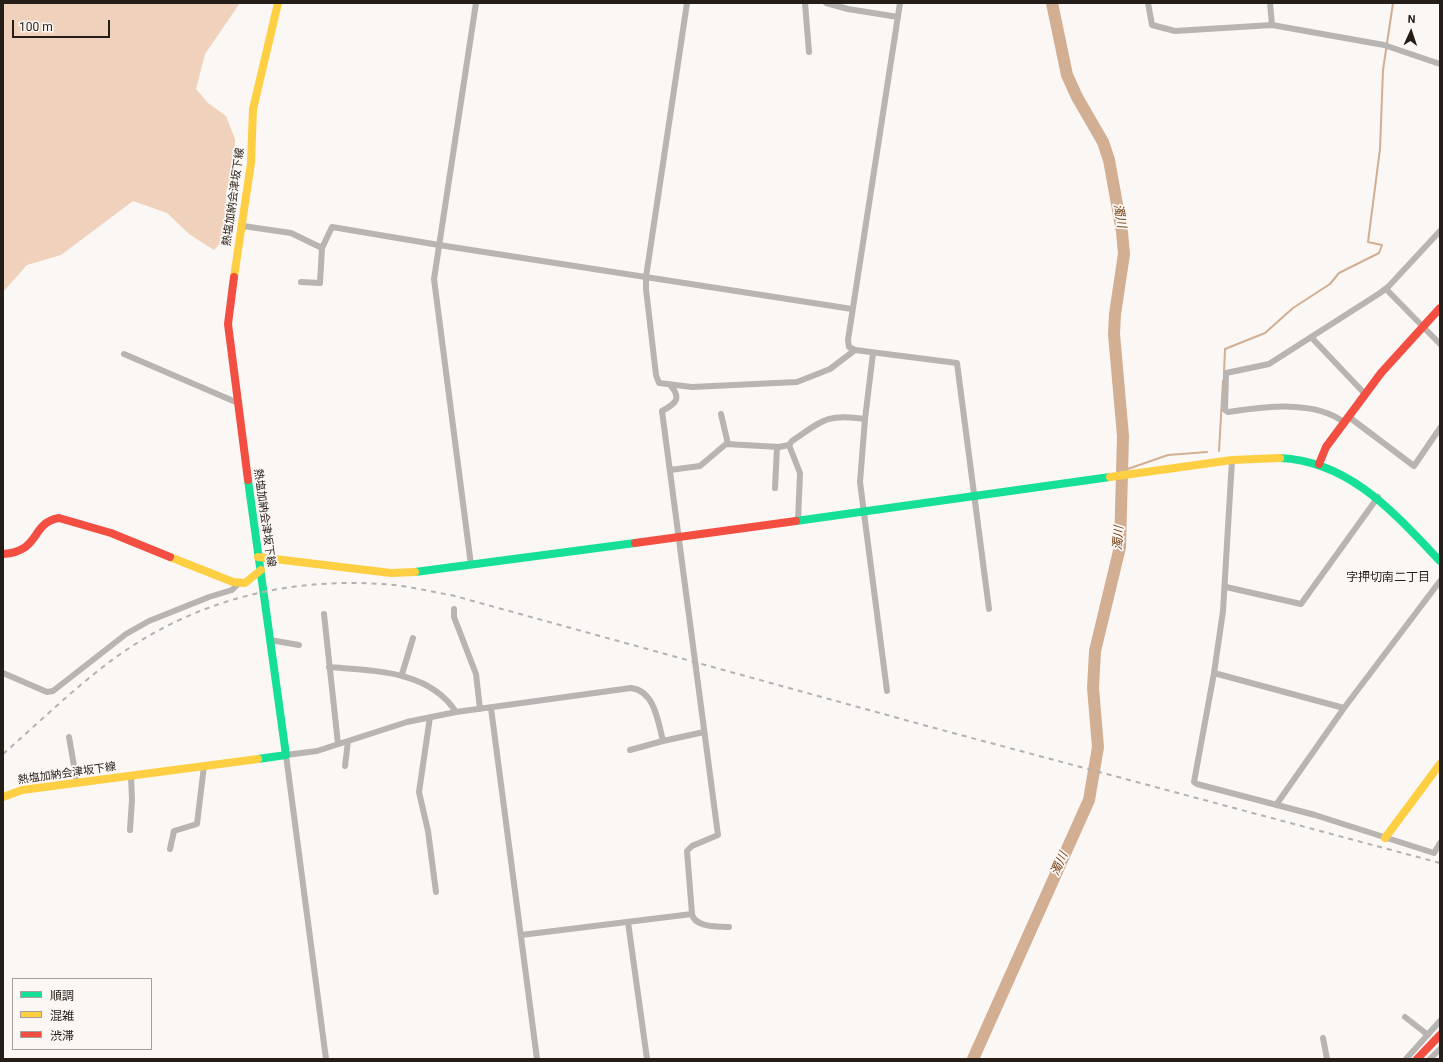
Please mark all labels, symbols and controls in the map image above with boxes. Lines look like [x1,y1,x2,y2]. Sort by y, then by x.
scale bar [14,12,112,38]
north arrow [1391,12,1431,52]
text: N [1407,13,1416,26]
text: 100 m [19,20,53,34]
street label: 熱塩加納会津坂下線 [221,147,247,247]
water label: 濁川 [1110,203,1128,229]
street label: 熱塩加納会津坂下線 [251,468,277,568]
water label: 濁川 [1111,526,1127,550]
district label: 字押切南二丁目 [1346,571,1430,585]
street label: 熱塩加納会津坂下線 [17,761,117,787]
water label: 濁川 [1049,850,1071,878]
legend [12,978,152,1050]
text: 順調 [50,989,74,1003]
text: 混雑 [50,1009,74,1023]
text: 渋滞 [50,1029,74,1043]

